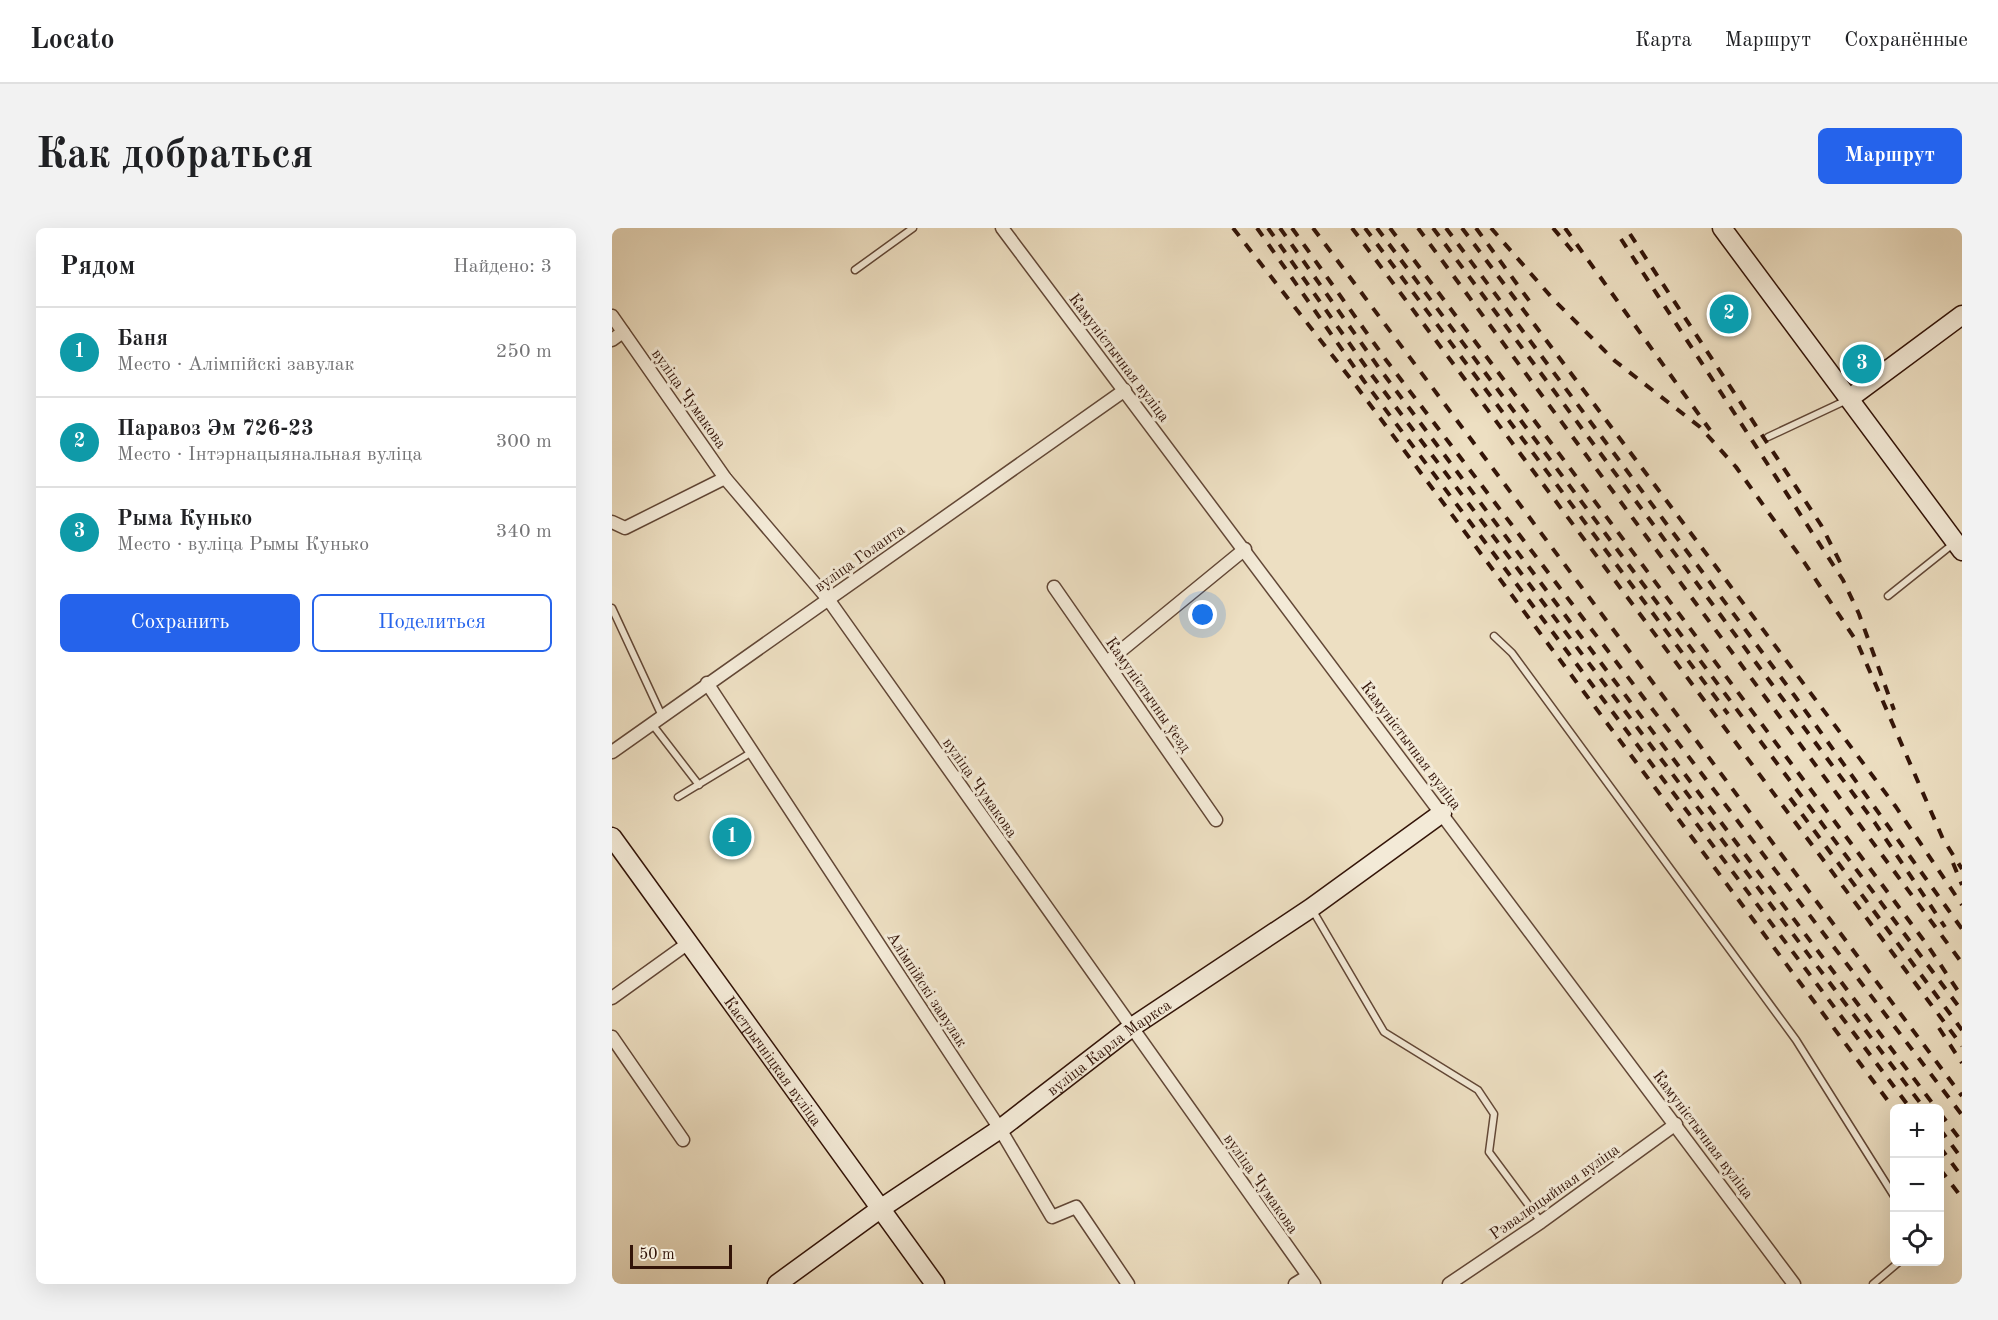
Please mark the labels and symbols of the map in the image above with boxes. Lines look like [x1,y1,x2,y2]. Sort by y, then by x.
street label: Камуністычная вуліца [1065,291,1172,426]
pin: 2 [1710,292,1748,337]
pin: 3 [1842,342,1882,386]
street label: вуліца Чумакова [648,346,729,452]
street label: вуліца Голанта [812,522,908,596]
your location [1188,600,1217,629]
street label: Камуністычны ўезд [1102,635,1193,756]
street label: Камуністычная вуліца [1357,679,1464,814]
street label: вуліца Чумакова [939,735,1020,841]
pin: 1 [712,814,752,860]
street label: Алімпійскі завулак [883,930,969,1050]
street label: Кастрычніцкая вуліца [720,994,824,1130]
street label: вуліца Карла Маркса [1045,997,1175,1099]
street label: Камуністычная вуліца [1649,1068,1756,1203]
street label: вуліца Чумакова [1220,1131,1301,1237]
street label: Рэвалюцыйная вуліца [1487,1142,1623,1243]
scale bar [630,1242,732,1270]

